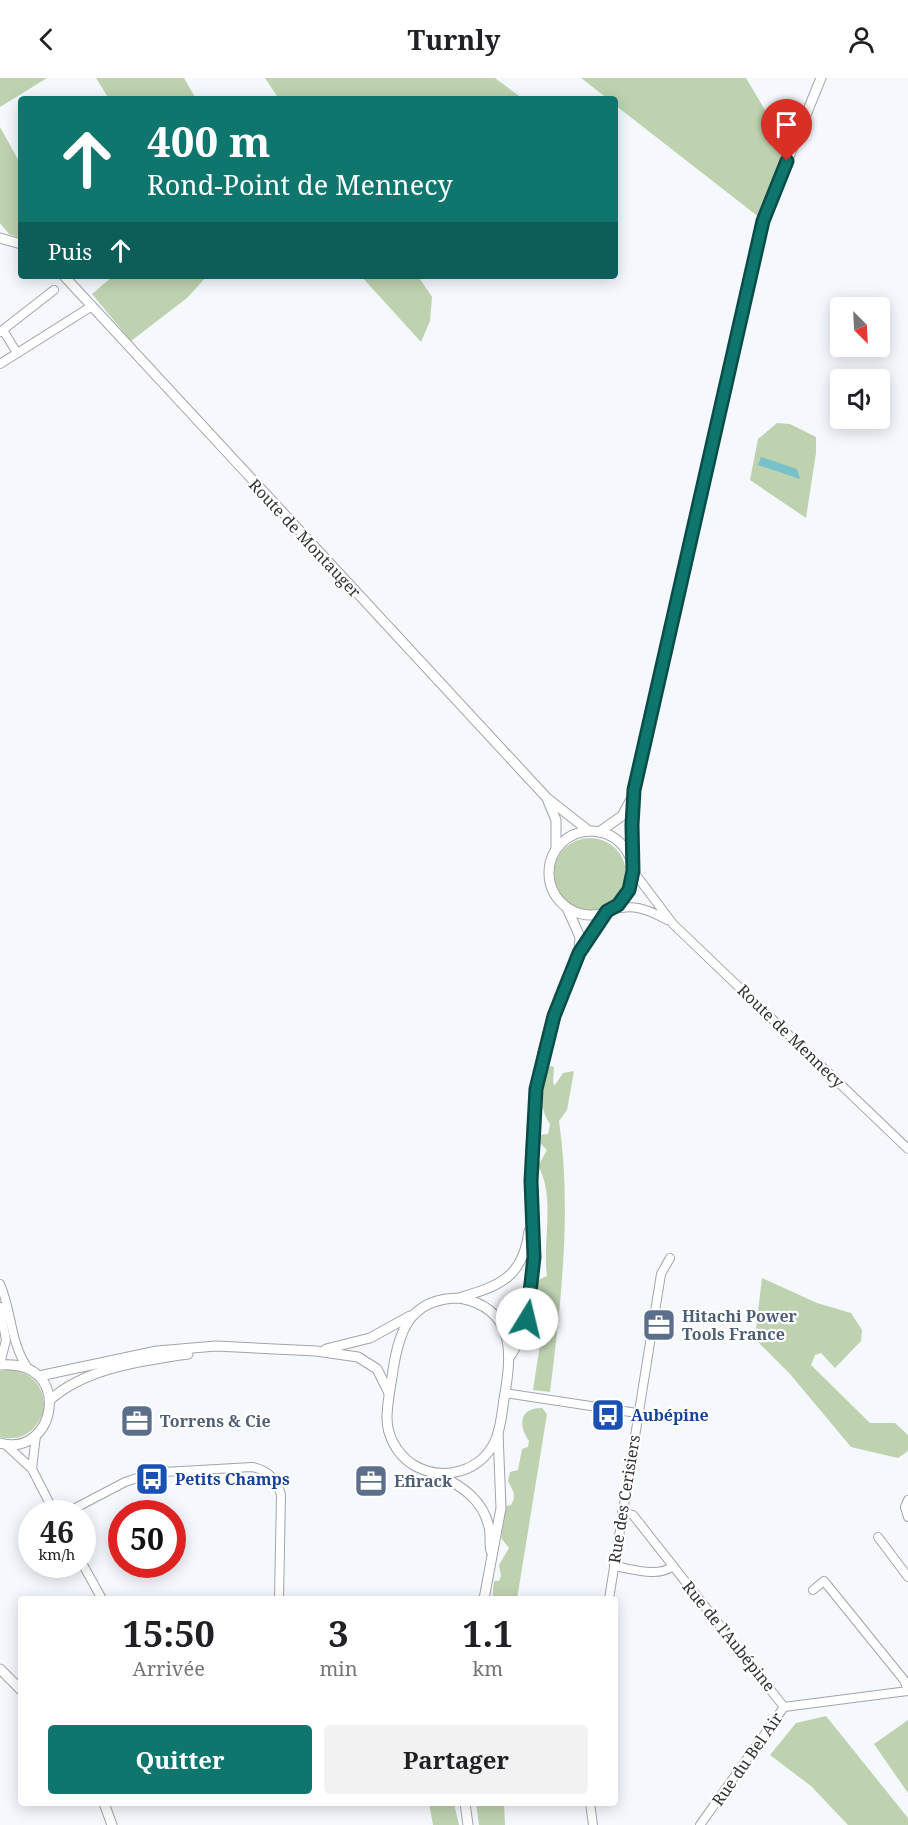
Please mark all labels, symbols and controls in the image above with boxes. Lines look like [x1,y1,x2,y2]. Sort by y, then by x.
text: Turnly [408,21,500,58]
icon: back [30,23,63,56]
icon: person [845,23,878,56]
pin [761,99,812,161]
icon: arrive [770,108,803,141]
text: 400 m [147,112,271,169]
icon: ahead [48,120,126,198]
text: Rond-Point de Mennecy [147,166,453,203]
icon: ahead [104,234,137,267]
text: Puis [48,236,92,266]
north arrow [830,297,890,357]
map controls [830,297,890,429]
button: sound [830,369,890,429]
street label: Route de Montauger [244,474,366,602]
street label: Route de Mennecy [733,979,850,1093]
position arrow [495,1287,559,1351]
place label: Hitachi Power Tools France [682,1305,798,1345]
office icon: Hitachi Power Tools France [641,1307,677,1343]
bus stop icon: Aubépine [590,1397,626,1433]
office icon: Torrens & Cie [119,1403,155,1439]
place label: Aubépine [631,1404,709,1426]
place label: Torrens & Cie [160,1410,271,1432]
street label: Rue des Cerisiers [603,1433,645,1565]
bus stop icon: Petits Champs [134,1461,170,1497]
office icon: Efirack [353,1463,389,1499]
place label: Petits Champs [175,1468,290,1490]
place label: Efirack [394,1470,453,1492]
speed limit sign: 50 [108,1500,186,1578]
text: 46 [40,1511,74,1552]
text: km/h [39,1544,75,1564]
street label: Rue de l'Aubépine [678,1576,780,1696]
text: 15:50 [123,1609,215,1658]
text: 3 [328,1609,349,1658]
text: 1.1 [462,1609,513,1658]
text: Arrivée [133,1655,205,1682]
text: min [319,1655,358,1682]
text: km [472,1655,503,1682]
street label: Rue du Bel Air [707,1707,788,1810]
button: Quitter [48,1725,312,1794]
button: Partager [324,1725,588,1794]

